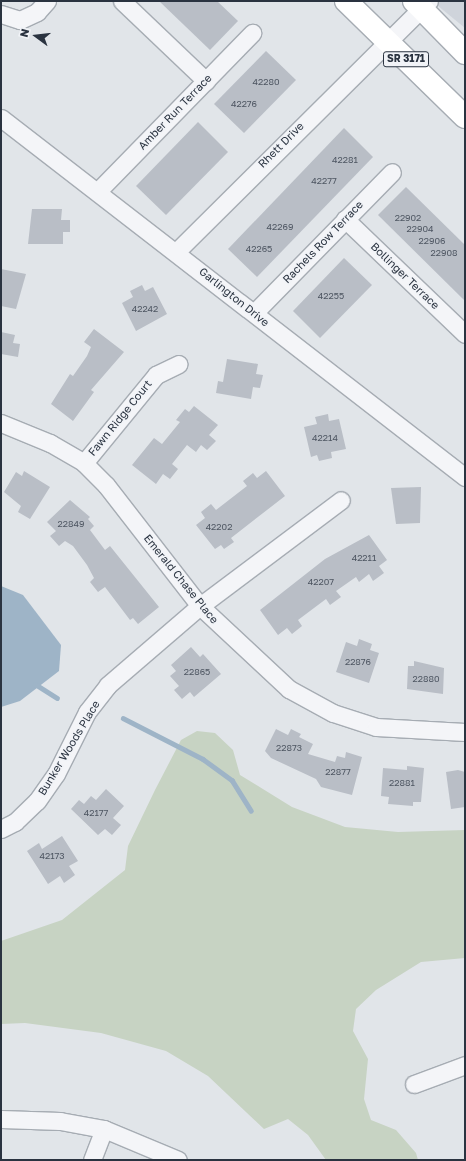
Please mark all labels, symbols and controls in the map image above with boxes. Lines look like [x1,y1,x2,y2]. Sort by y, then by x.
north arrow [16,16,56,56]
text: N [17,27,31,38]
road number: SR 3171 [383,51,429,67]
street label: Amber Run Terrace [136,71,214,153]
house number: 42280 [253,77,279,87]
house number: 42276 [231,99,257,109]
street label: Rhett Drive [255,119,307,171]
house number: 42281 [332,155,358,165]
house number: 42277 [311,176,337,186]
street label: Rachels Row Terrace [280,198,366,286]
house number: 22902 [395,213,421,223]
house number: 42269 [267,222,293,232]
house number: 22904 [407,224,433,234]
house number: 22906 [419,236,445,246]
street label: Bollinger Terrace [368,240,442,312]
house number: 42265 [246,244,272,254]
house number: 22908 [431,248,457,258]
street label: Garlington Drive [196,265,272,329]
house number: 42255 [318,291,344,301]
house number: 42242 [132,304,158,314]
street label: Fawn Ridge Court [85,377,155,459]
house number: 42214 [312,433,338,443]
house number: 22849 [58,519,84,529]
house number: 42202 [206,522,232,532]
street label: Emerald Chase Place [141,532,221,626]
house number: 42211 [352,553,376,563]
house number: 42207 [308,577,334,587]
house number: 22876 [345,657,371,667]
house number: 22865 [184,667,210,677]
house number: 22880 [413,674,439,684]
street label: Bunker Woods Place [35,698,103,798]
house number: 22873 [276,743,302,753]
house number: 22877 [325,767,351,777]
house number: 22881 [389,778,415,788]
house number: 42177 [84,808,108,818]
house number: 42173 [39,851,65,861]

